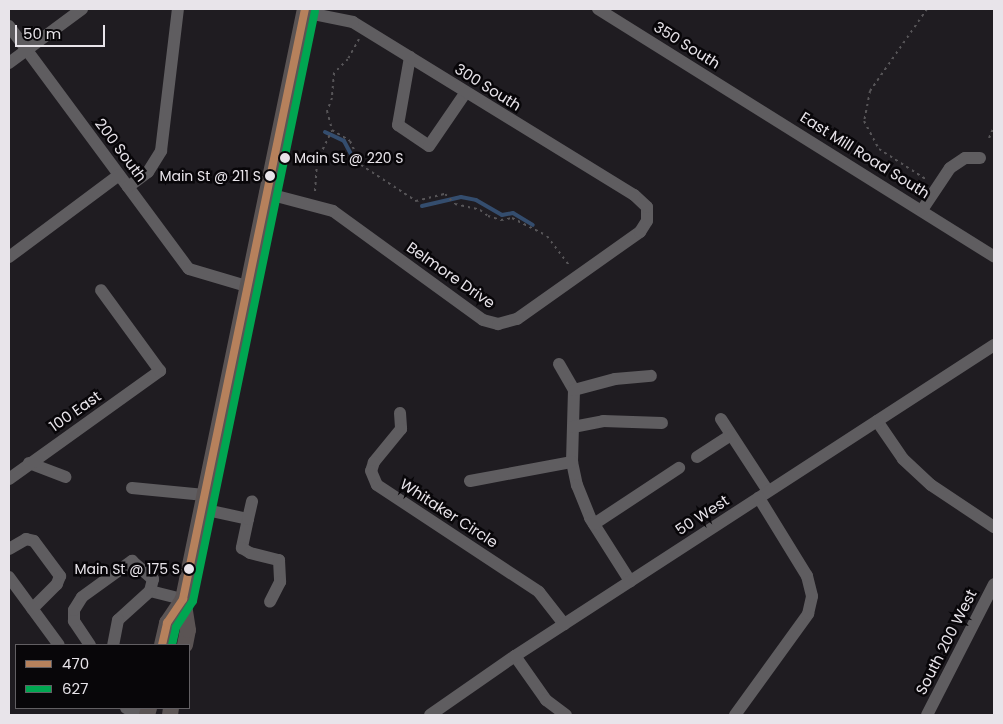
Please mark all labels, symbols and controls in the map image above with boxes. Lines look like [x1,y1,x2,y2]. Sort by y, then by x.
scale bar [18,15,108,47]
street label: 350 South [651,18,723,72]
text: 50 m [23,23,61,44]
street label: 300 South [452,60,524,114]
street label: East Mill Road South [797,108,933,202]
street label: 200 South [91,115,151,185]
place label: Main St @ 220 S [294,150,403,166]
marker: Main St @ 220 S [280,153,290,163]
place label: Main St @ 211 S [159,168,261,184]
marker: Main St @ 211 S [265,171,275,181]
street label: Belmore Drive [403,238,499,312]
street label: 100 East [46,387,104,435]
street label: Whitaker Circle [397,475,501,551]
street label: 50 West [672,491,732,539]
place label: Main St @ 175 S [74,561,180,577]
marker: Main St @ 175 S [184,564,194,574]
street label: South 200 West [912,586,980,698]
legend [15,644,190,709]
text: 470 [62,653,89,674]
text: 627 [62,678,88,699]

